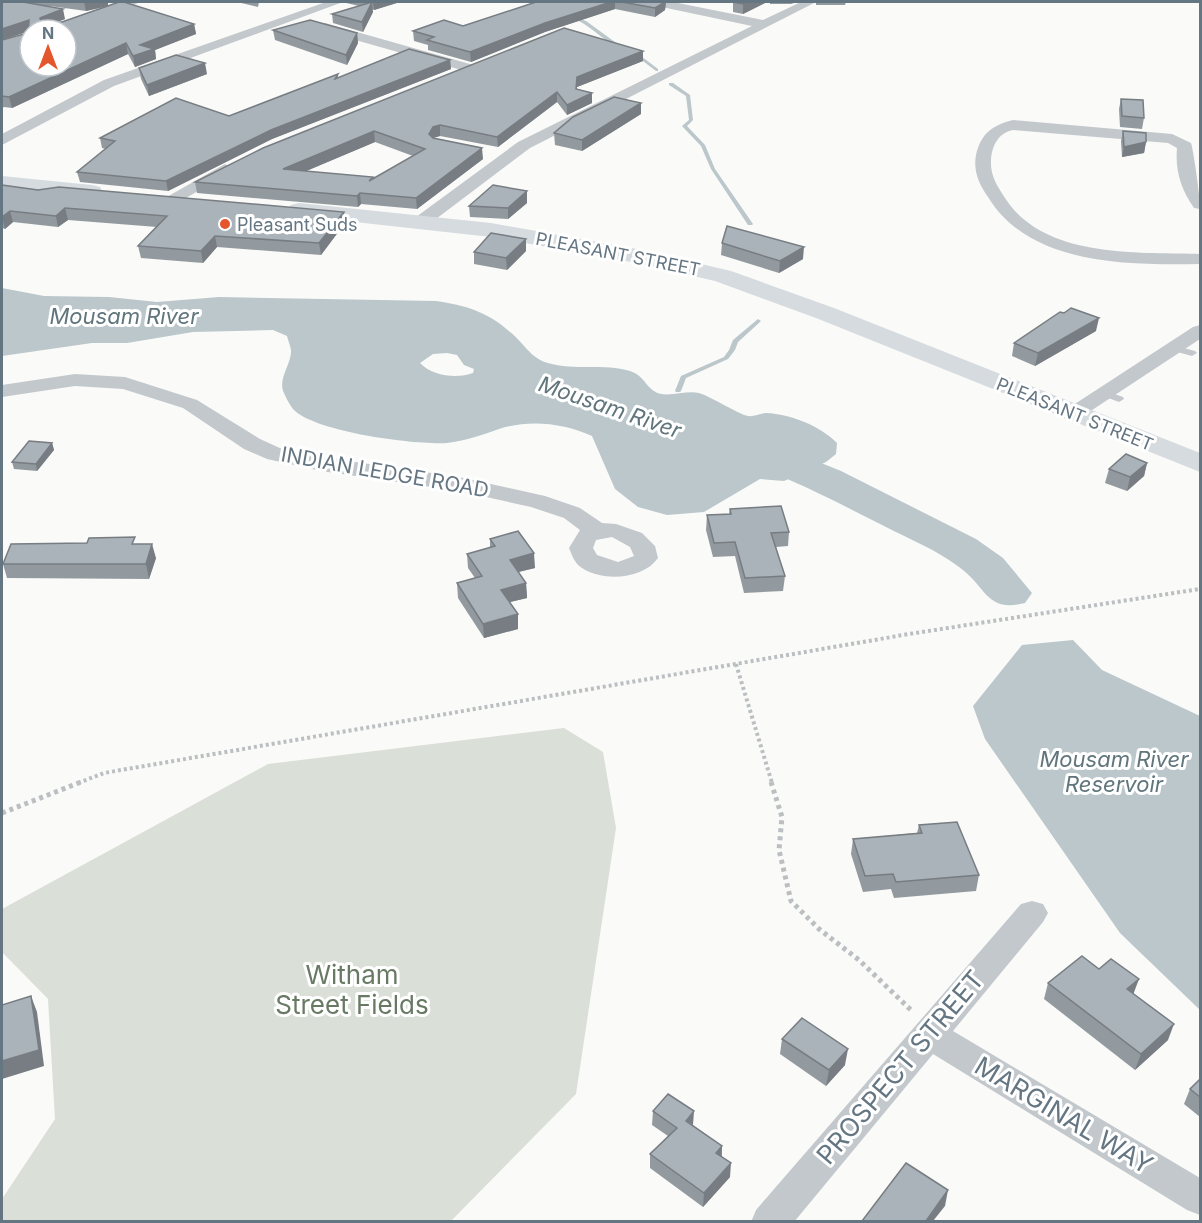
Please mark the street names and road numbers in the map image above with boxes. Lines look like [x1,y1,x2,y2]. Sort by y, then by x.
street label: PLEASANT STREET [534,228,702,280]
street label: PLEASANT STREET [994,373,1156,455]
street label: INDIAN LEDGE ROAD [279,441,491,503]
street label: PROSPECT STREET [810,964,990,1170]
street label: MARGINAL WAY [969,1050,1159,1180]

